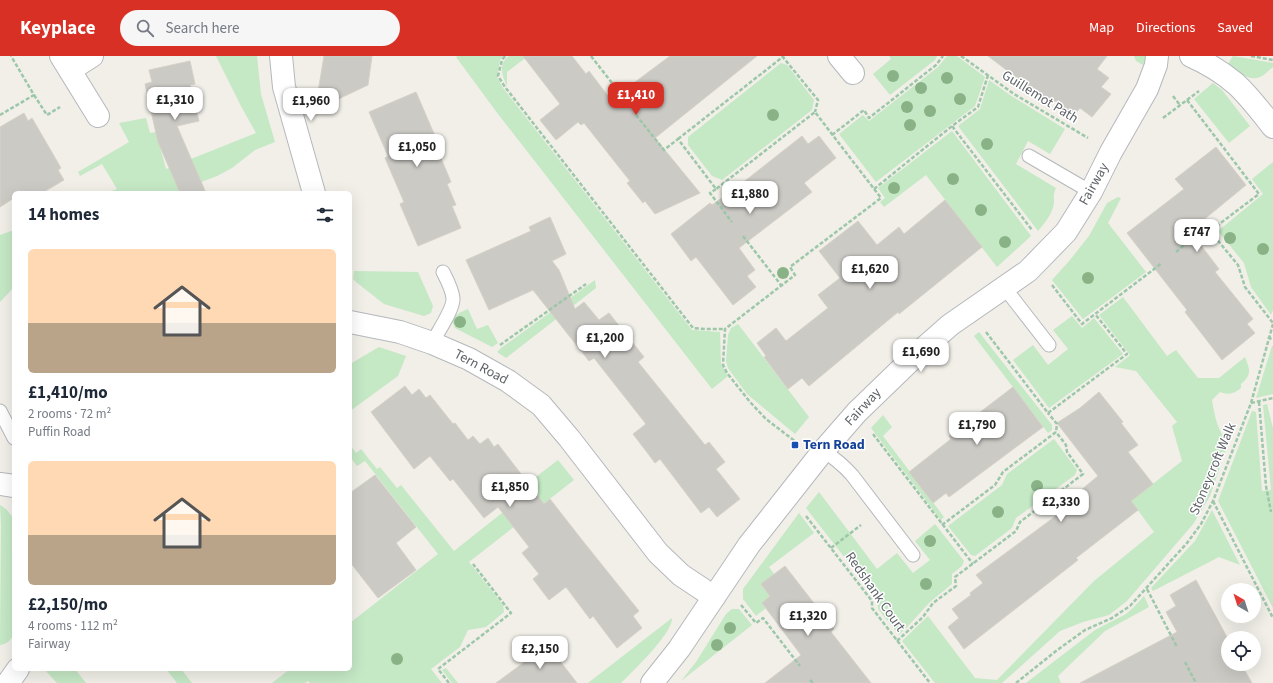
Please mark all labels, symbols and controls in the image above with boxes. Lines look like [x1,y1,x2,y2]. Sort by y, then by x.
search box [120,10,400,46]
text: Keyplace [20,15,96,42]
icon: search [134,17,156,39]
text: Search here [166,18,240,39]
text: Map [1089,18,1114,38]
text: Directions [1136,18,1195,38]
text: Saved [1217,18,1253,38]
street label: Guillemot Path [998,66,1082,128]
pin: £1,410 [603,82,669,116]
text: £1,410 [617,86,655,104]
pin: £1,310 [142,87,208,121]
pin: £1,960 [278,88,344,122]
text: £1,310 [156,91,194,109]
text: £1,960 [292,92,330,110]
pin: £1,050 [384,134,450,168]
text: £1,050 [398,138,436,156]
street label: Fairway [1074,159,1114,209]
pin: £1,880 [717,181,783,215]
text: £1,880 [731,185,769,203]
text: 14 homes [28,203,99,227]
icon: filters [314,204,336,226]
pin: £747 [1173,219,1221,253]
text: £747 [1183,223,1211,241]
pin: £1,620 [837,256,903,290]
text: £1,620 [851,260,889,278]
icon: home [146,275,218,347]
pin: £1,200 [572,325,638,359]
text: £1,200 [586,329,624,347]
pin: £1,690 [888,339,954,373]
text: £1,690 [902,343,940,361]
street label: Tern Road [450,344,512,390]
text: £1,410/mo [28,381,108,405]
street label: Fairway [840,383,886,430]
text: 2 rooms · 72 m² [28,405,111,423]
pin: £1,790 [944,412,1010,446]
text: £1,790 [958,416,996,434]
street label: Stoneycroft Walk [1185,420,1241,518]
text: Puffin Road [28,423,91,441]
place label: Tern Road [803,435,865,455]
marker: Tern Road [790,440,800,450]
pin: £1,850 [477,474,543,508]
text: £1,850 [491,478,529,496]
icon: home [146,487,218,559]
pin: £2,330 [1028,489,1094,523]
text: £2,330 [1042,493,1080,511]
street label: Redshank Court [840,548,910,636]
north arrow [1221,583,1261,623]
map controls [1221,583,1261,671]
text: £2,150/mo [28,593,108,617]
pin: £1,320 [775,603,841,637]
text: £1,320 [789,607,827,625]
text: 4 rooms · 112 m² [28,617,118,635]
button: locate [1221,631,1261,671]
text: Fairway [28,635,70,653]
pin: £2,150 [507,636,573,670]
text: £2,150 [521,640,559,658]

